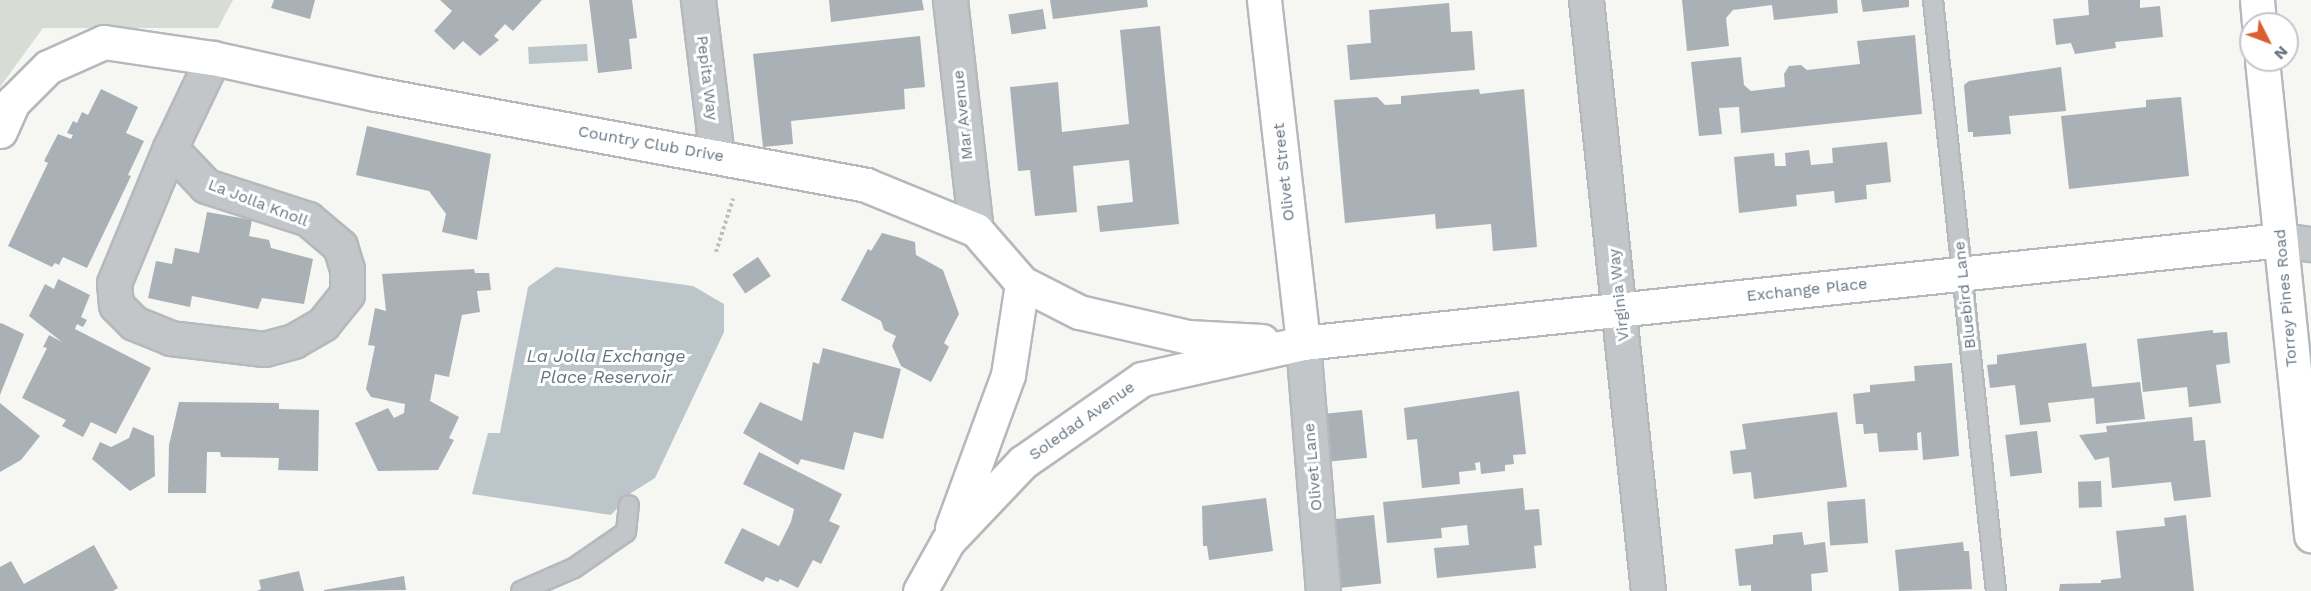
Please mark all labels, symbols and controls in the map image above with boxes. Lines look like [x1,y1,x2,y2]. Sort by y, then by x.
north arrow [2239,12,2299,72]
street label: Pepita Way [692,34,722,122]
text: N [2270,42,2292,64]
street label: Mar Avenue [949,69,977,161]
street label: Country Club Drive [576,122,726,166]
street label: Olivet Street [1269,122,1299,222]
street label: La Jolla Knoll [205,175,311,231]
street label: Torrey Pines Road [2270,228,2302,368]
street label: Bluebird Lane [1950,240,1980,350]
street label: Virginia Way [1605,247,1633,343]
street label: Exchange Place [1746,274,1868,306]
water label: La Jolla Exchange Place Reservoir [526,346,686,388]
street label: Soledad Avenue [1025,377,1139,465]
street label: Olivet Lane [1300,422,1326,512]

